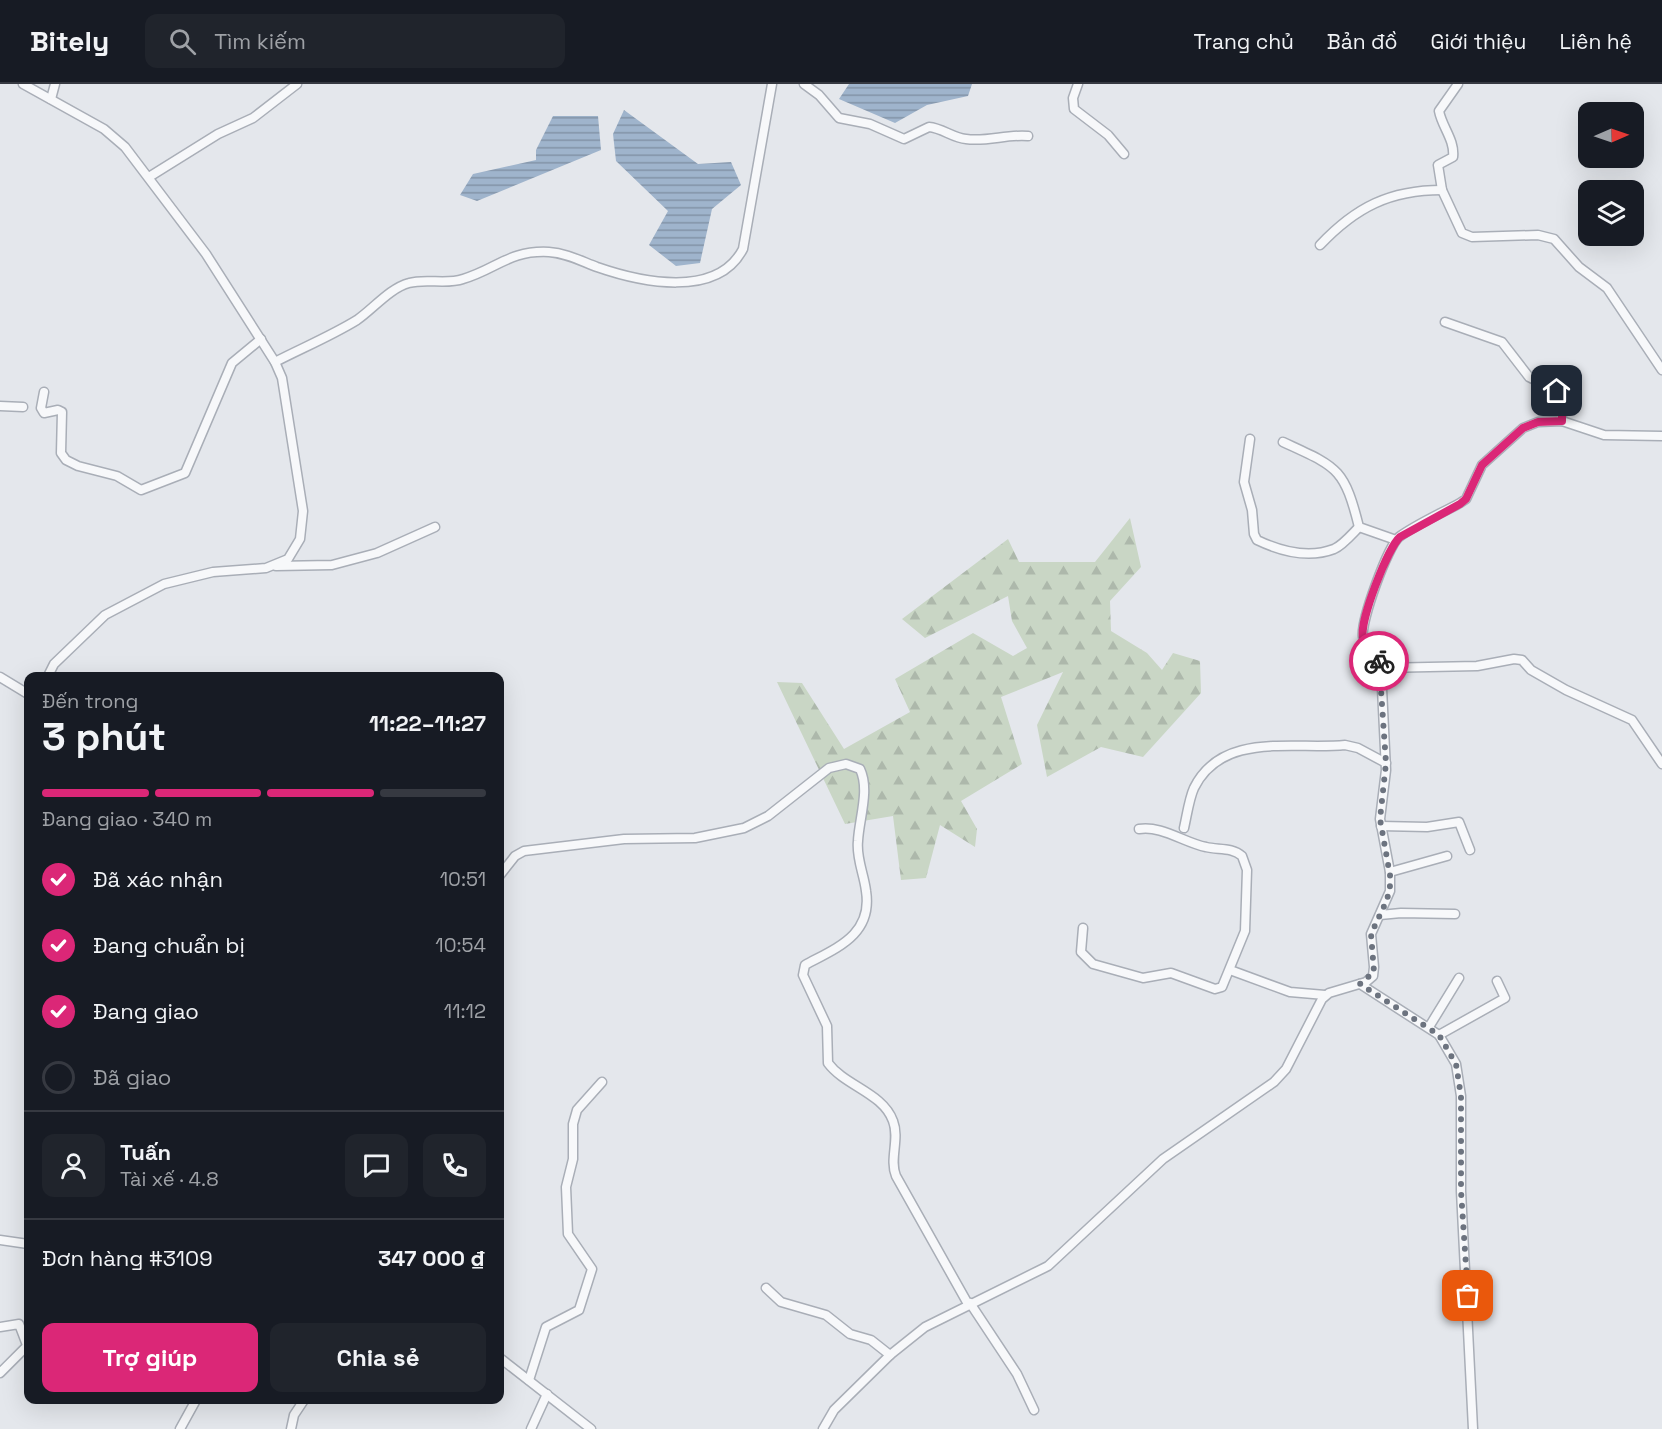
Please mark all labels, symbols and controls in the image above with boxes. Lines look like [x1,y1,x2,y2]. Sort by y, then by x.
search box [145,14,565,68]
text: Bitely [30,23,109,59]
icon: search [166,25,199,58]
text: Tìm kiếm [214,27,306,55]
text: Trang chủ [1194,28,1294,55]
text: Bản đồ [1327,28,1398,55]
text: Giới thiệu [1431,28,1526,55]
text: Liên hệ [1559,28,1632,55]
north arrow [1578,102,1644,168]
map controls [1578,102,1644,246]
button: layers [1578,180,1644,246]
pin [1531,365,1582,416]
icon: home [1540,374,1573,407]
courier [1349,631,1409,691]
icon: bike [1363,645,1396,678]
text: Đến trong [42,688,138,714]
text: 11:22–11:27 [369,709,486,737]
text: 3 phút [42,712,166,761]
text: Đang giao · 340 m [42,806,212,832]
icon: check [42,863,75,896]
text: Đã xác nhận [93,865,223,893]
text: 10:51 [440,866,486,892]
icon: check [42,929,75,962]
text: Đang chuẩn bị [93,931,245,959]
text: 10:54 [435,932,486,958]
icon: check [42,995,75,1028]
text: Đang giao [93,997,199,1025]
text: 11:12 [444,998,486,1024]
text: Đã giao [93,1063,171,1091]
button: person [42,1134,105,1197]
button: chat [345,1134,408,1197]
button: phone [423,1134,486,1197]
text: Tuấn [120,1138,171,1166]
text: Tài xế · 4.8 [120,1166,219,1192]
text: Đơn hàng #3109 [42,1244,213,1272]
text: 347 000 ₫ [378,1244,486,1272]
pin [1442,1270,1493,1321]
icon: bag [1451,1279,1484,1312]
button: Trợ giúp [42,1323,258,1392]
button: Chia sẻ [270,1323,486,1392]

